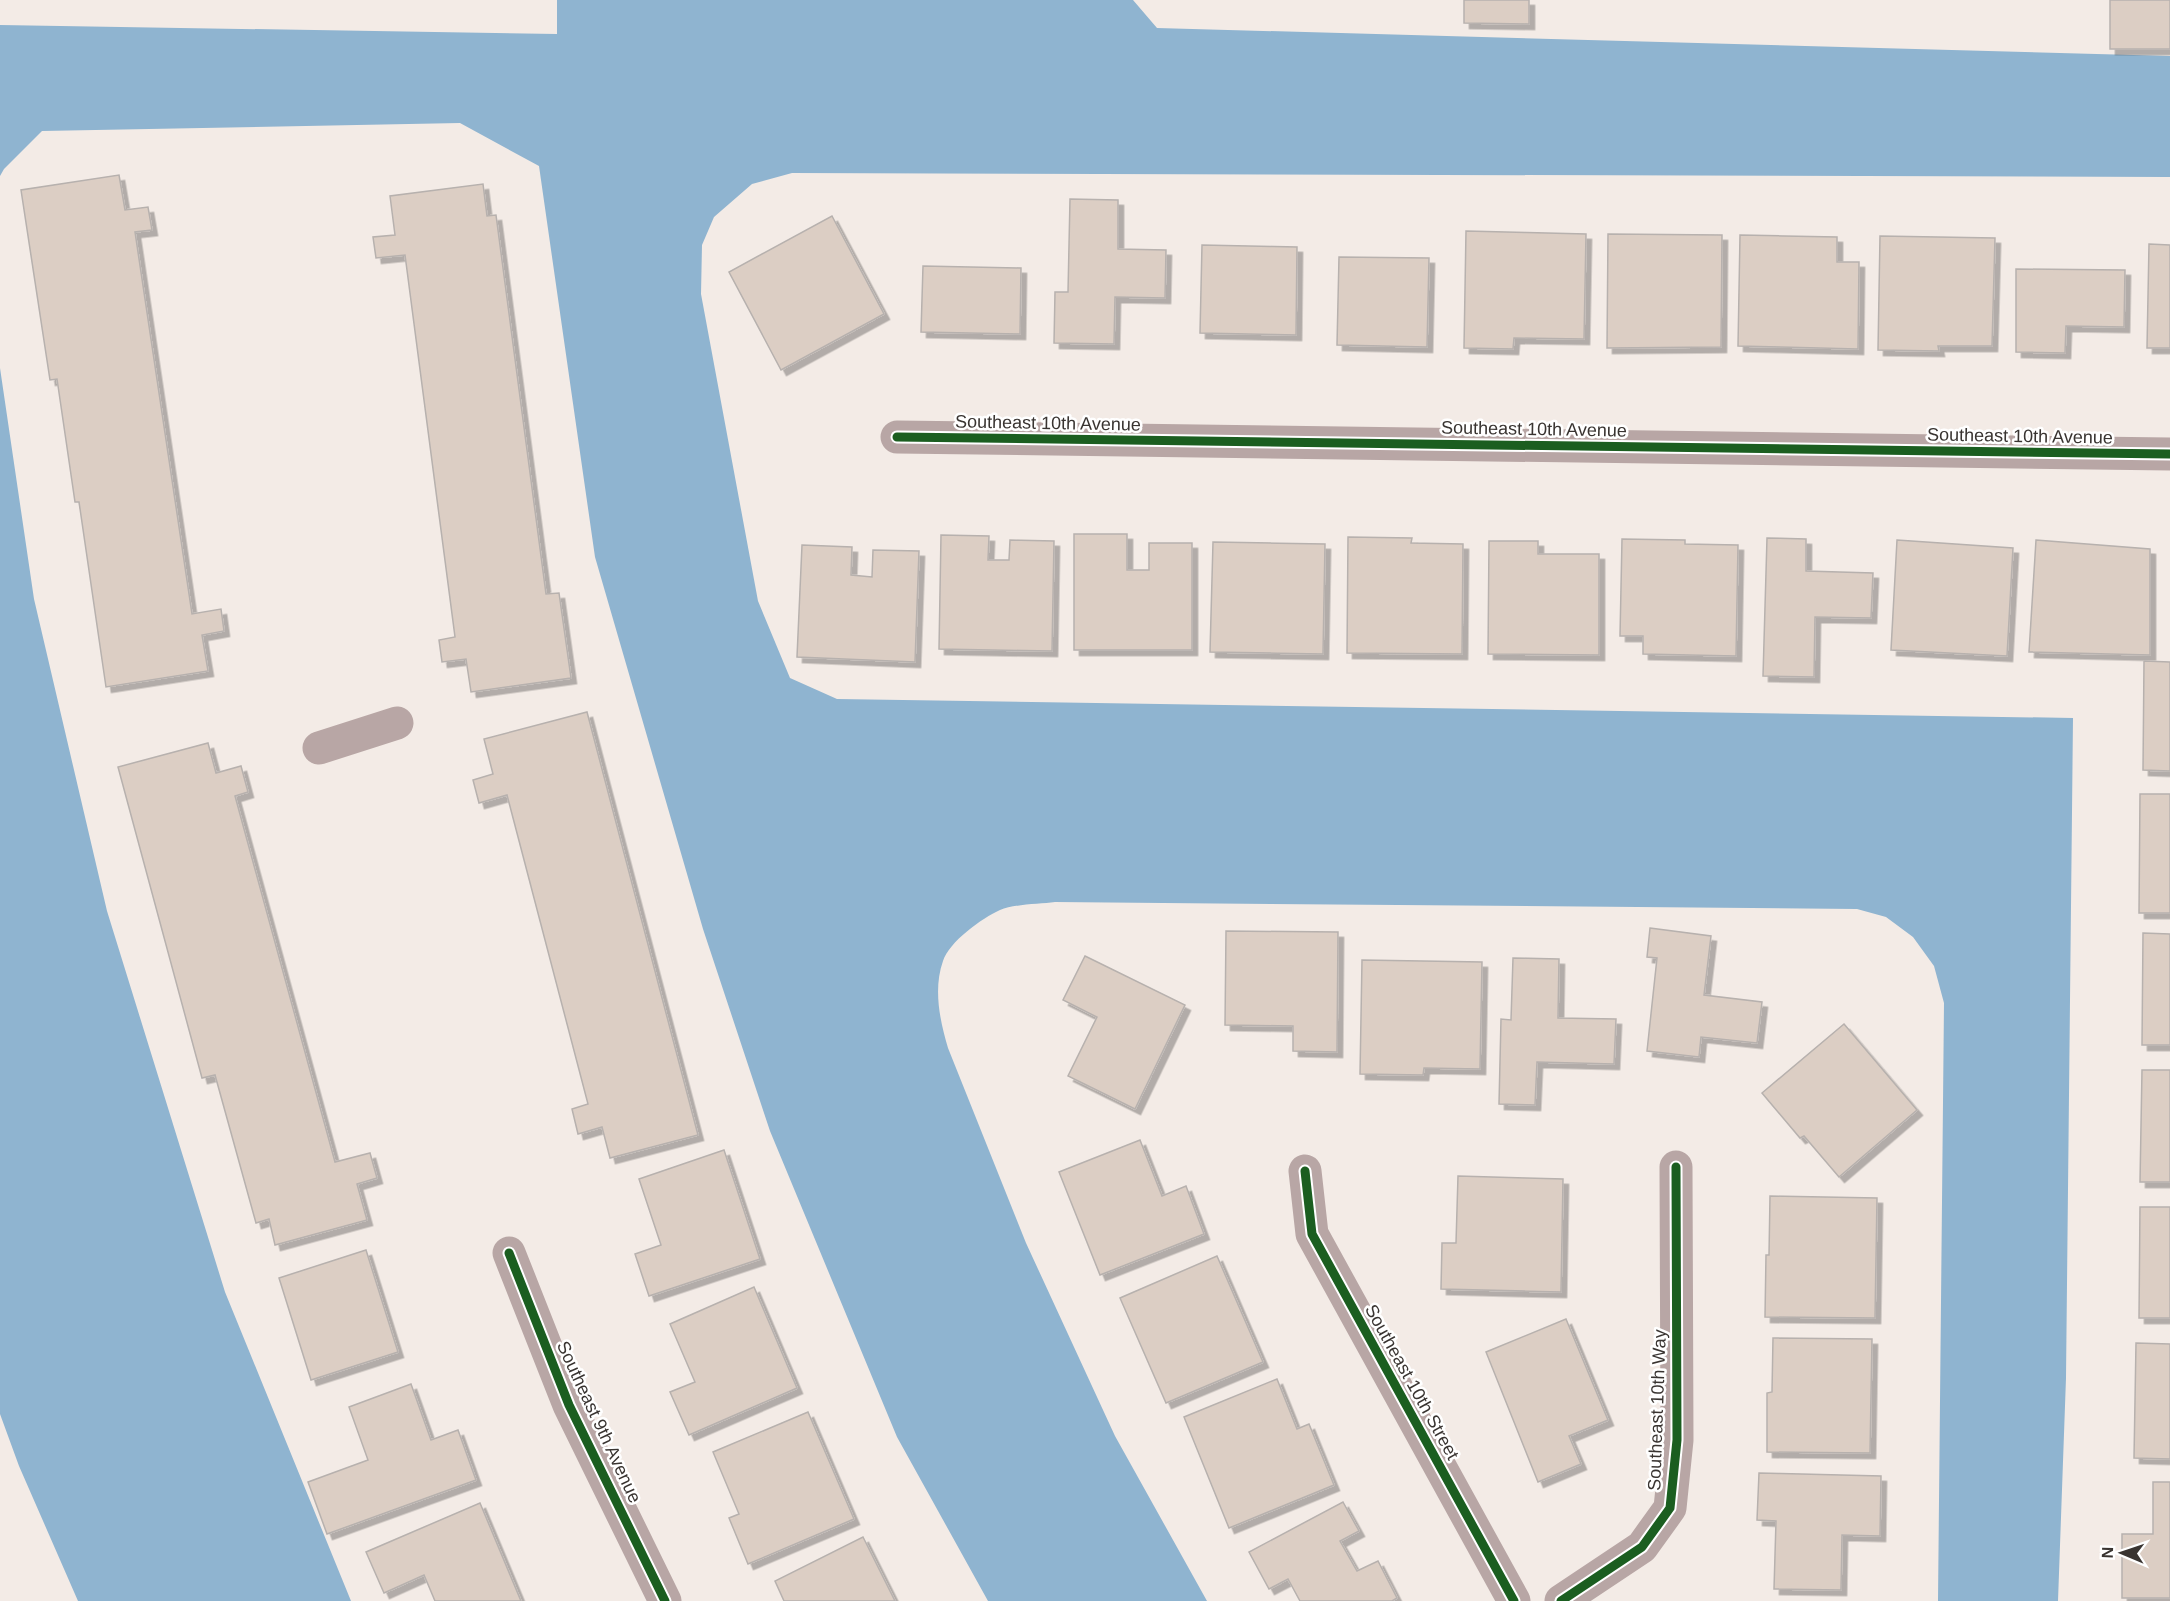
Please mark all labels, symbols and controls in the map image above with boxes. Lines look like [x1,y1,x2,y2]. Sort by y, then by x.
street label: Southeast 10th Avenue [955,411,1141,435]
street label: Southeast 10th Avenue [1441,417,1627,441]
street label: Southeast 10th Avenue [1927,424,2113,448]
street label: Southeast 10th Street [1361,1301,1463,1463]
street label: Southeast 10th Way [1644,1329,1670,1491]
street label: Southeast 9th Avenue [553,1338,645,1506]
north arrow [2092,1523,2152,1583]
text: N [2099,1546,2116,1559]

